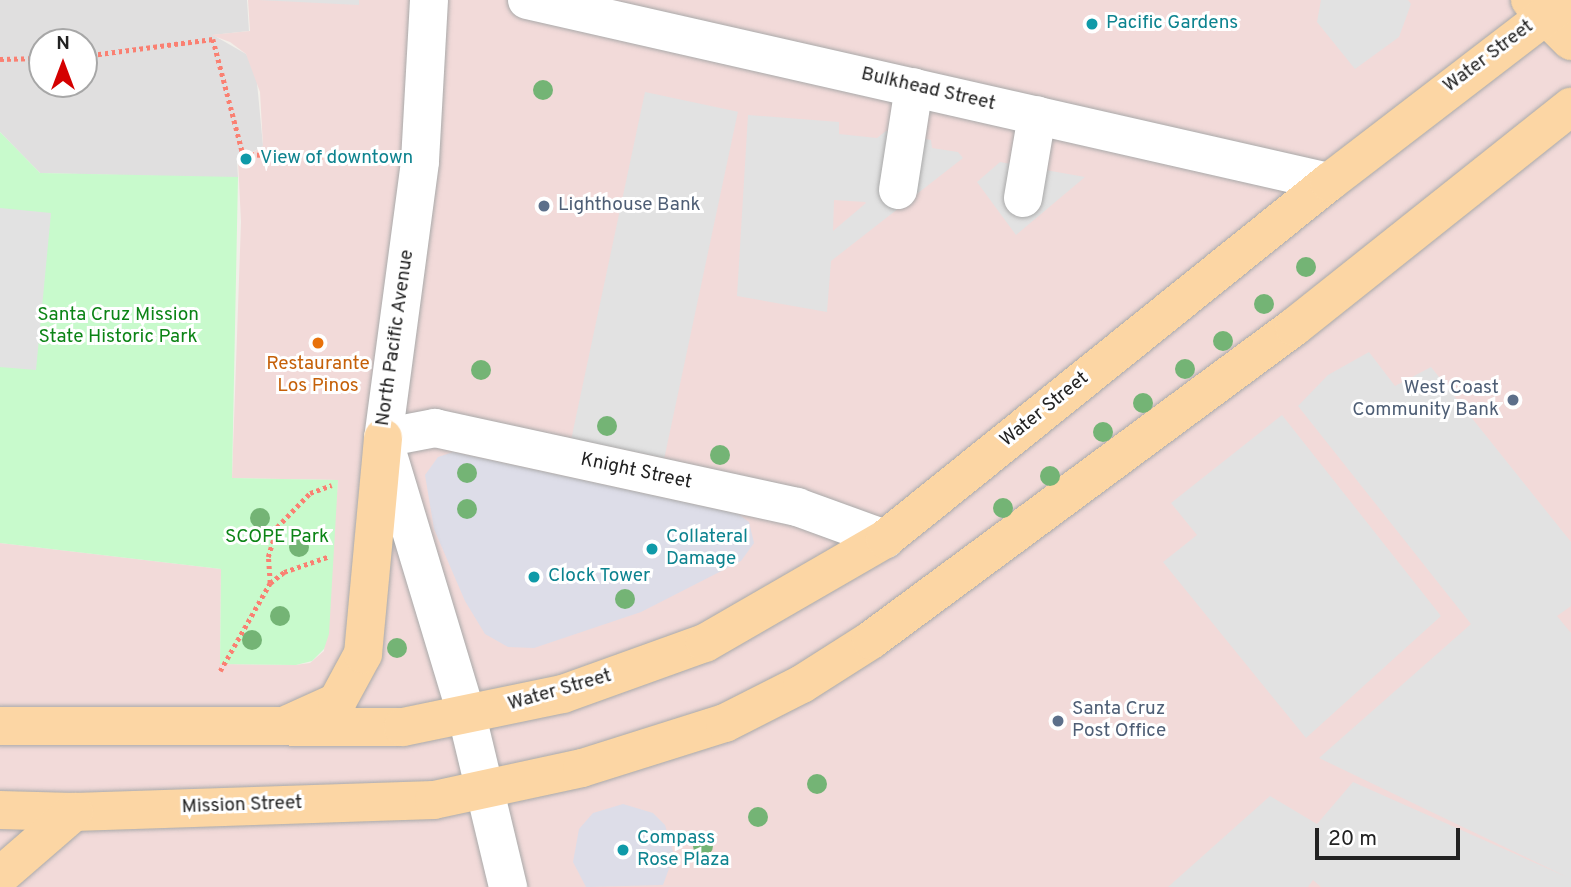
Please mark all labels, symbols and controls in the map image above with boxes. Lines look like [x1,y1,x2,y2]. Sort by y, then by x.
place label: Pacific Gardens [1106,13,1238,35]
marker: Pacific Gardens [1084,16,1100,32]
street label: Water Street [1440,16,1538,98]
north arrow [28,28,98,98]
text: N [56,32,70,56]
street label: Bulkhead Street [859,63,997,117]
place label: View of downtown [260,148,413,170]
marker: View of downtown [238,151,254,167]
place label: Lighthouse Bank [558,195,701,217]
marker: Lighthouse Bank [536,198,552,214]
street label: North Pacific Avenue [372,248,420,428]
park label: Santa Cruz Mission State Historic Park [37,305,199,349]
marker: Restaurante Los Pinos [310,335,326,351]
place label: Restaurante Los Pinos [266,354,370,398]
street label: Water Street [996,368,1094,452]
place label: West Coast Community Bank [1352,378,1499,422]
marker: West Coast Community Bank [1505,392,1521,408]
street label: Knight Street [578,449,694,495]
park label: SCOPE Park [225,527,329,549]
place label: Collateral Damage [666,527,748,571]
marker: Collateral Damage [644,541,660,557]
place label: Clock Tower [548,566,651,588]
marker: Clock Tower [526,569,542,585]
street label: Water Street [506,665,614,717]
place label: Santa Cruz Post Office [1072,699,1166,743]
marker: Santa Cruz Post Office [1050,713,1066,729]
street label: Mission Street [181,793,303,819]
scale bar [1319,814,1464,858]
text: 20 m [1328,826,1377,853]
place label: Compass Rose Plaza [637,828,730,872]
marker: Compass Rose Plaza [615,842,631,858]

